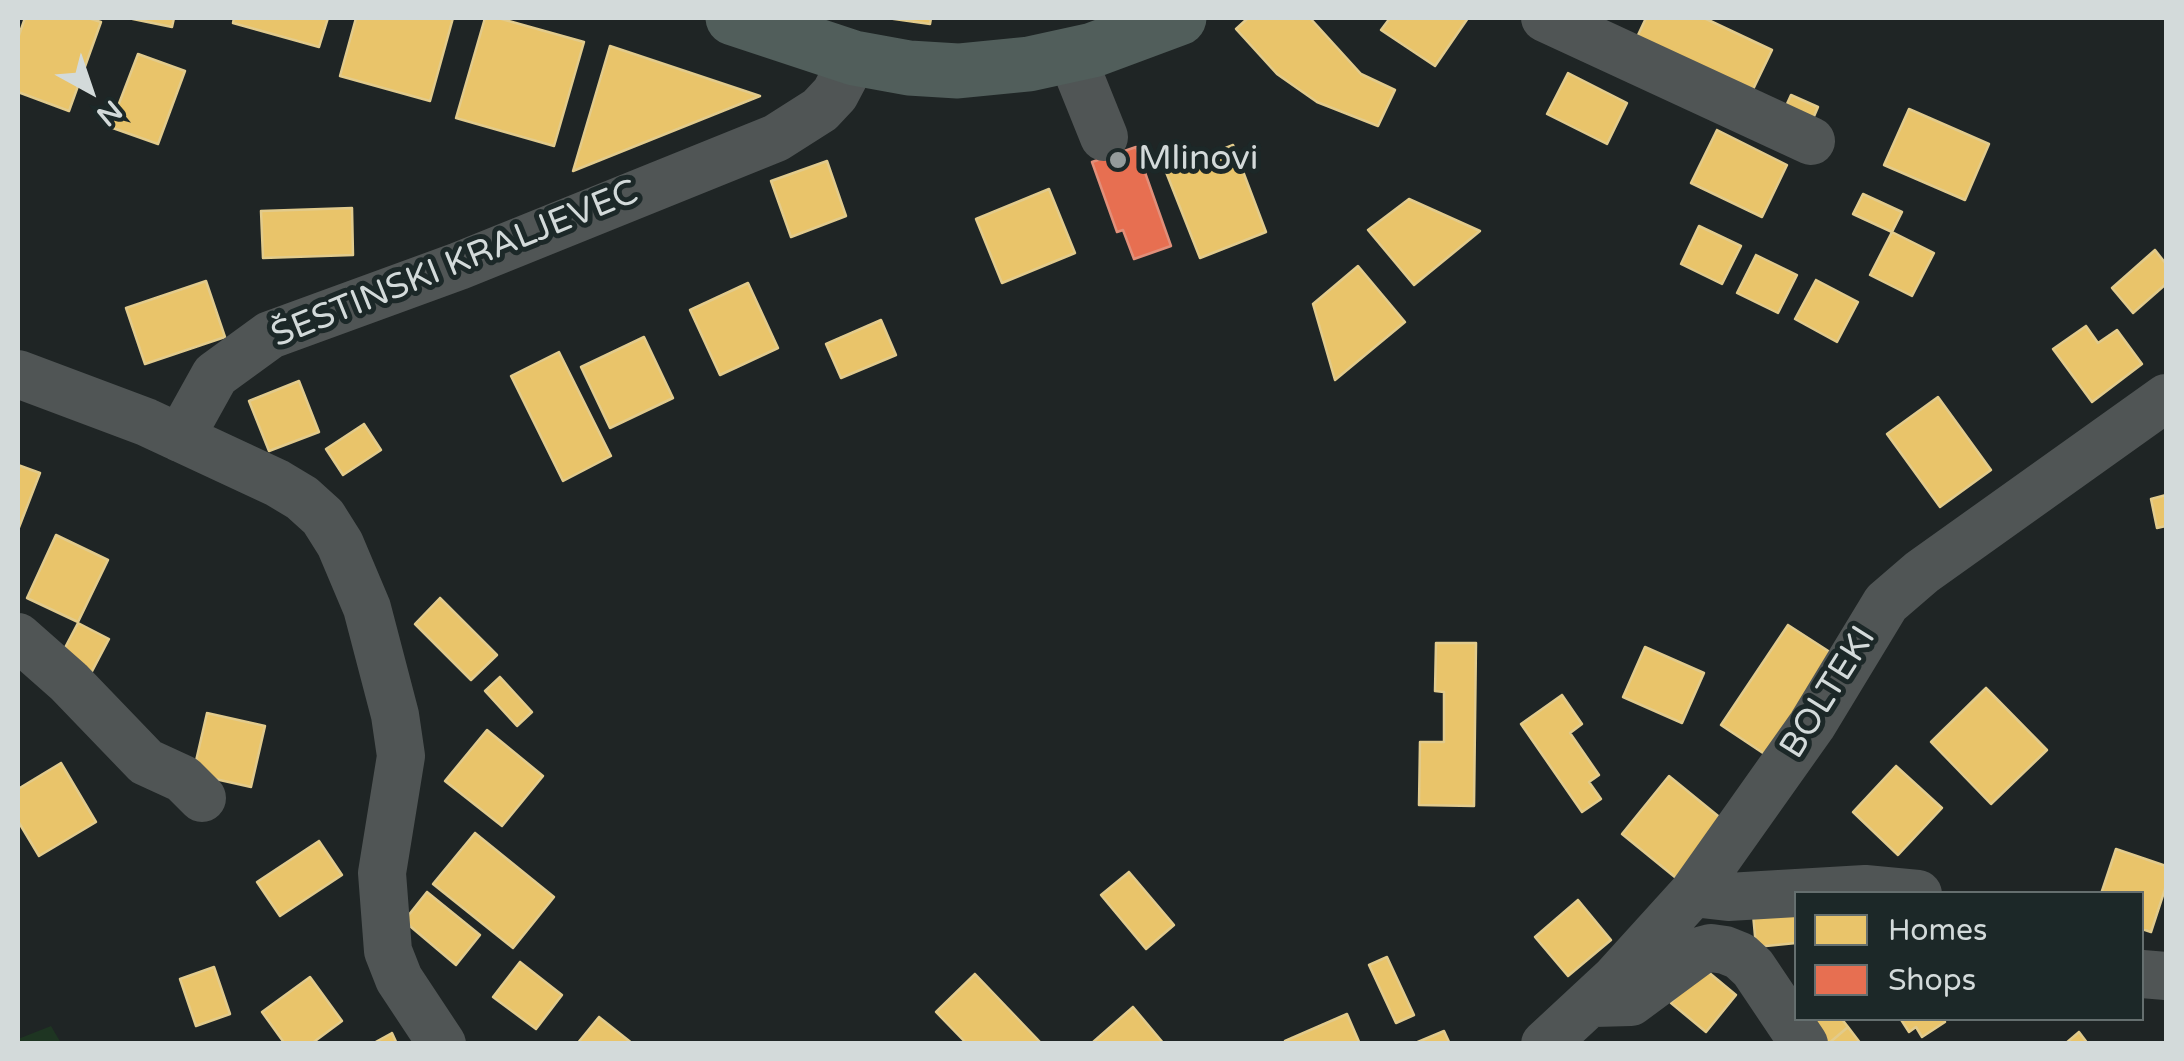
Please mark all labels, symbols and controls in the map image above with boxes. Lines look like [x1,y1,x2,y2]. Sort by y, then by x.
north arrow [40,40,140,140]
text: N [90,93,129,133]
place label: Mlinovi [1138,139,1259,181]
marker: Mlinovi [1107,149,1129,171]
street label: ŠESTINSKI KRALJEVEC [266,172,644,358]
street label: BOLTEKI [1772,619,1886,767]
legend [1794,891,2144,1021]
text: Homes [1888,912,1987,949]
text: Shops [1888,962,1976,999]

